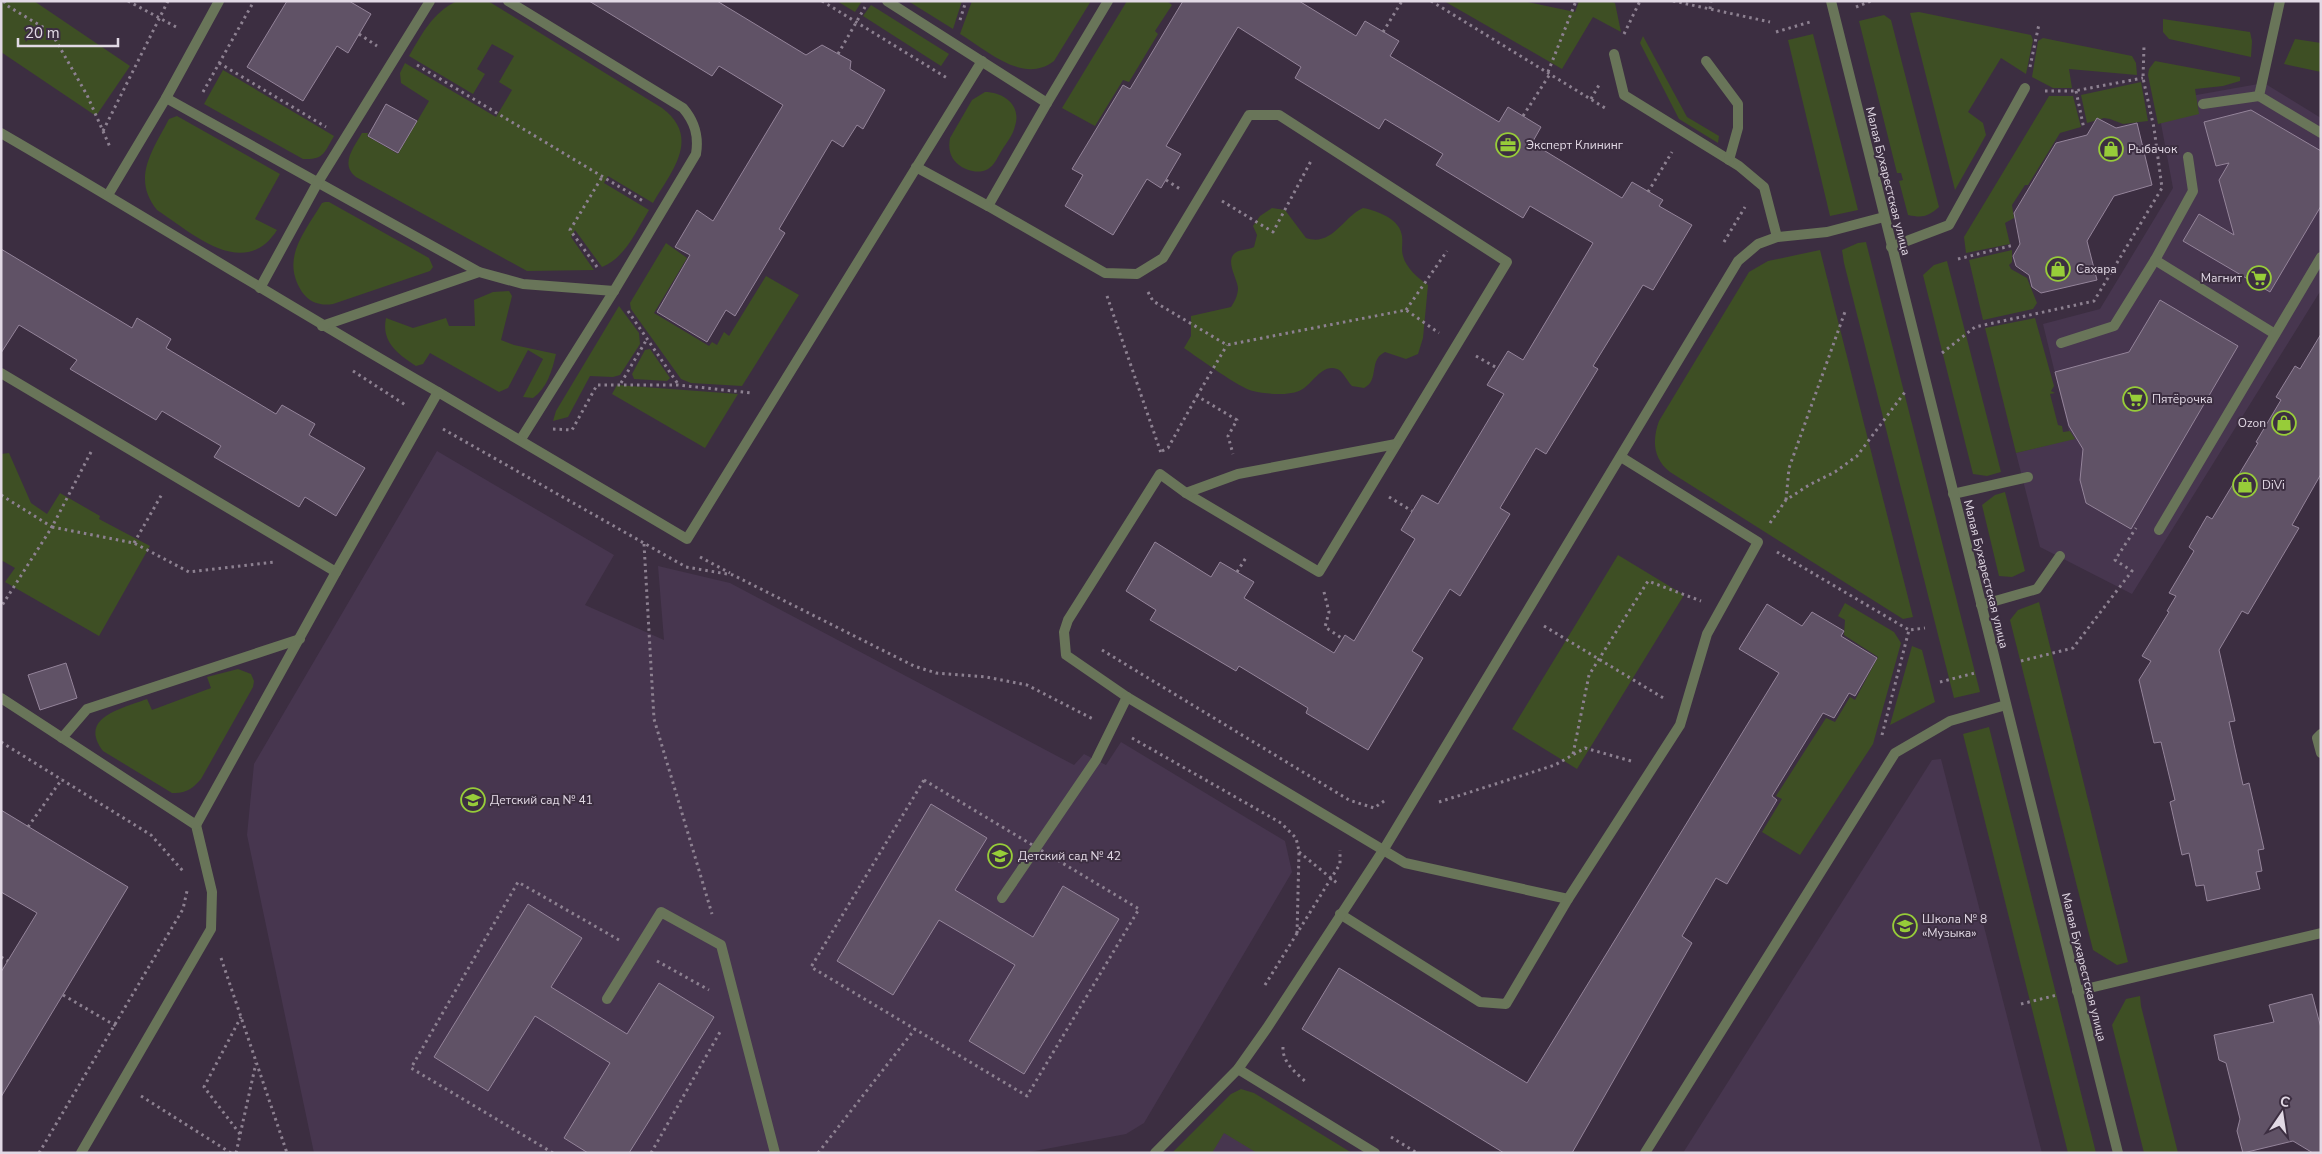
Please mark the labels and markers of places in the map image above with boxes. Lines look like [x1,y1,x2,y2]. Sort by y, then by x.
office icon: Эксперт Клининг [1495,132,1521,158]
shop icon: Рыбачок [2098,136,2124,162]
place label: Эксперт Клининг [1526,137,1624,153]
place label: Рыбачок [2128,141,2178,157]
shop icon: Сахара [2045,256,2071,282]
place label: Сахара [2076,261,2117,277]
supermarket icon: Магнит [2246,265,2272,291]
place label: Магнит [2201,270,2243,286]
supermarket icon: Пятёрочка [2122,386,2148,412]
place label: Пятёрочка [2152,391,2213,407]
shop icon: Ozon [2271,410,2297,436]
place label: Ozon [2238,415,2266,431]
shop icon: DiVi [2232,472,2258,498]
place label: DiVi [2262,477,2285,493]
school or university icon: Детский сад № 41 [460,787,486,813]
place label: Детский сад № 41 [490,792,593,808]
school or university icon: Детский сад № 42 [987,843,1013,869]
place label: Детский сад № 42 [1018,848,1121,864]
place label: Школа № 8 «Музыка» [1922,911,1987,941]
school or university icon: Школа № 8 «Музыка» [1892,913,1918,939]

